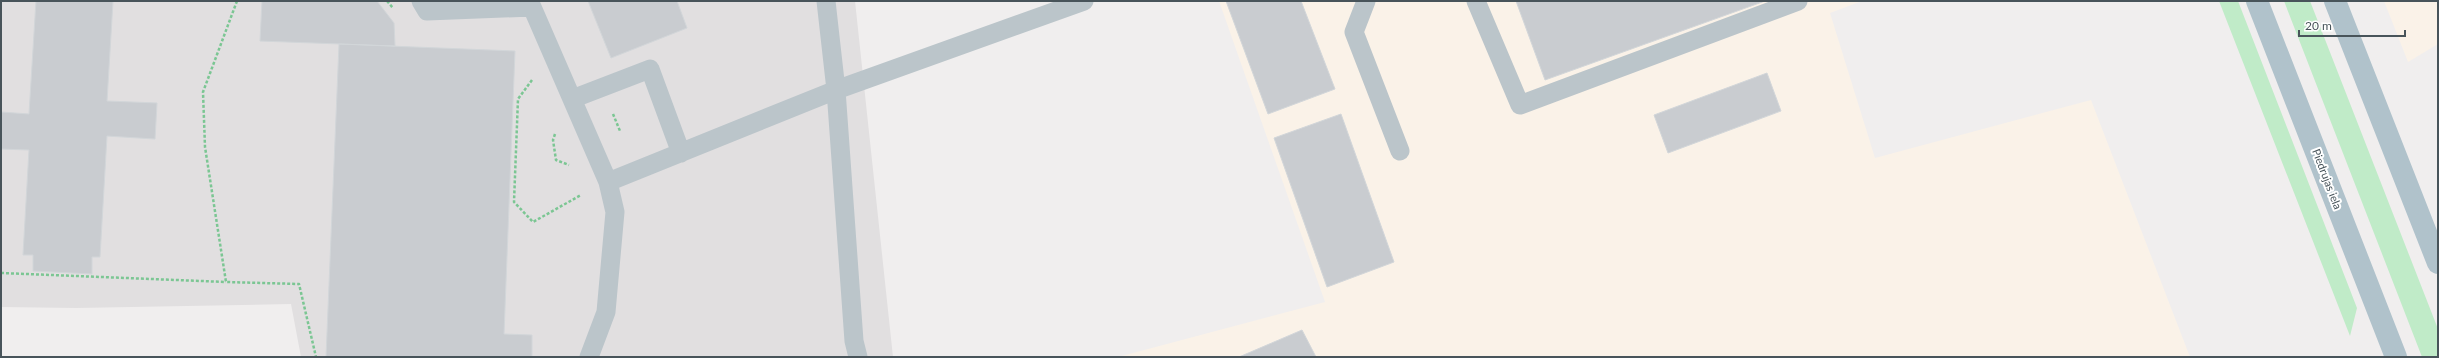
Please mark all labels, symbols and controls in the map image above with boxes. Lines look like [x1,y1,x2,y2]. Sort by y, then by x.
scale bar [2299,12,2405,38]
text: 20 m [2305,18,2332,33]
street label: Piedrujas iela [2310,147,2345,211]

